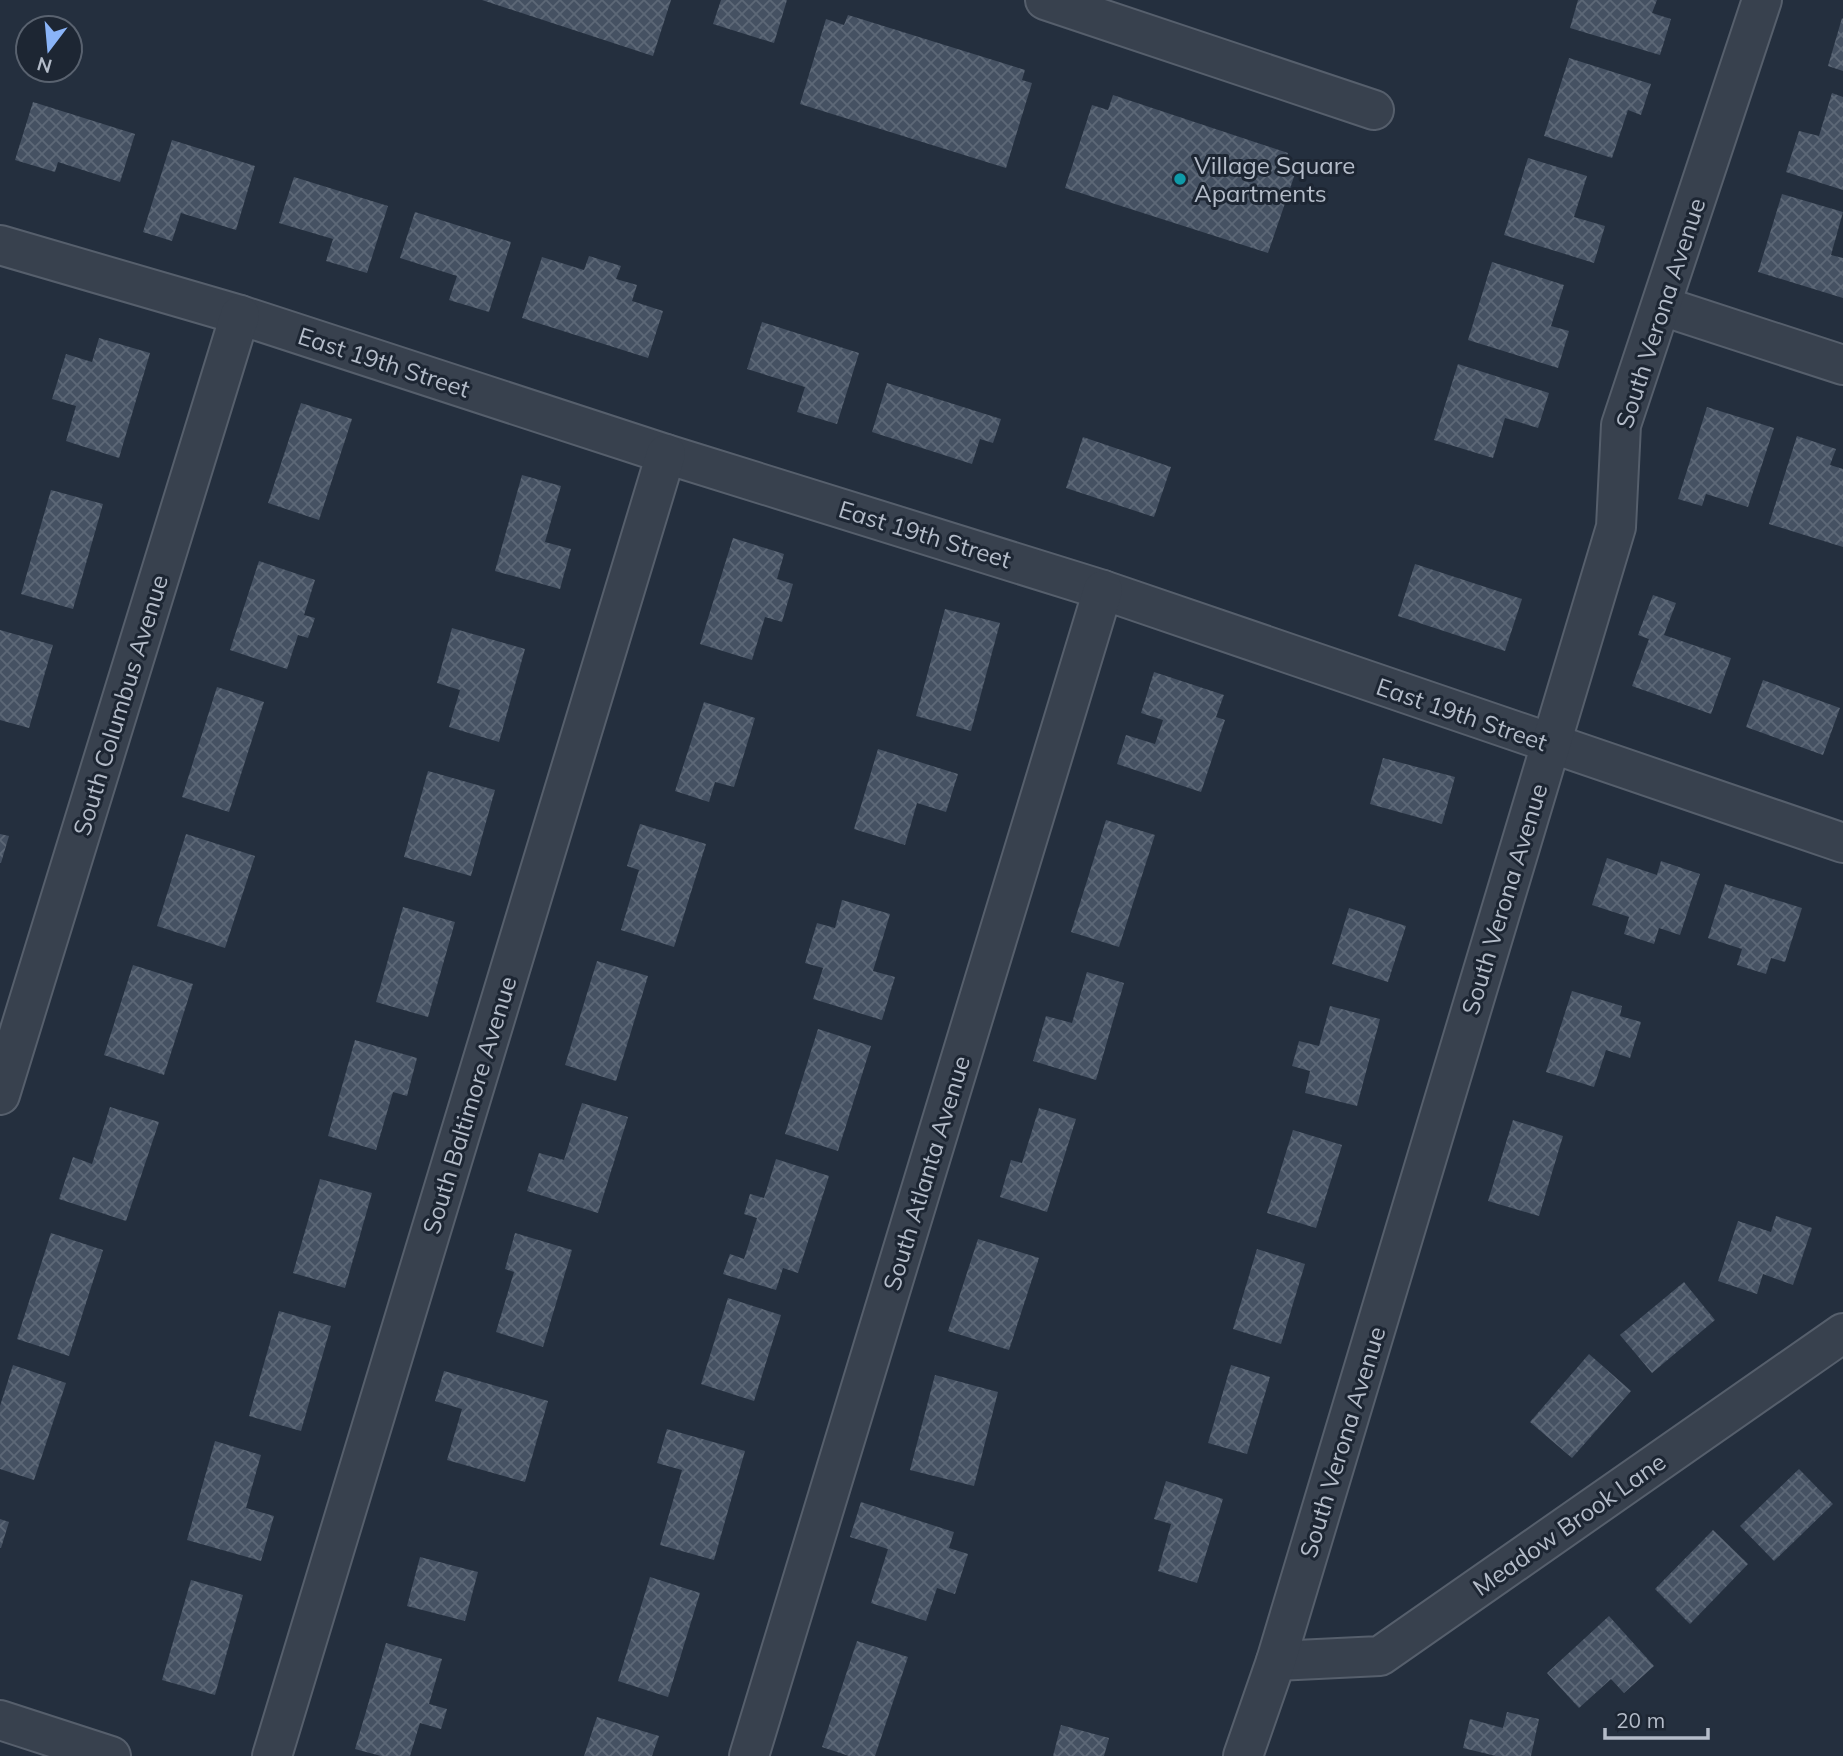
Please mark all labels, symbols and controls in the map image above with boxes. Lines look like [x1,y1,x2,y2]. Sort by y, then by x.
north arrow [14,14,84,84]
text: N [34,52,55,79]
place label: Village Square Apartments [1194,150,1355,208]
marker: Village Square Apartments [1172,171,1188,187]
street label: South Verona Avenue [1609,194,1711,432]
street label: East 19th Street [294,320,474,404]
street label: East 19th Street [835,494,1015,574]
street label: South Columbus Avenue [66,571,174,839]
street label: East 19th Street [1373,671,1551,757]
street label: South Verona Avenue [1455,780,1553,1018]
street label: South Baltimore Avenue [415,972,523,1238]
street label: South Atlanta Avenue [876,1052,976,1294]
street label: South Verona Avenue [1293,1323,1391,1561]
street label: Meadow Brook Lane [1467,1446,1671,1602]
scale bar [1605,1696,1708,1740]
text: 20 m [1616,1707,1665,1733]

